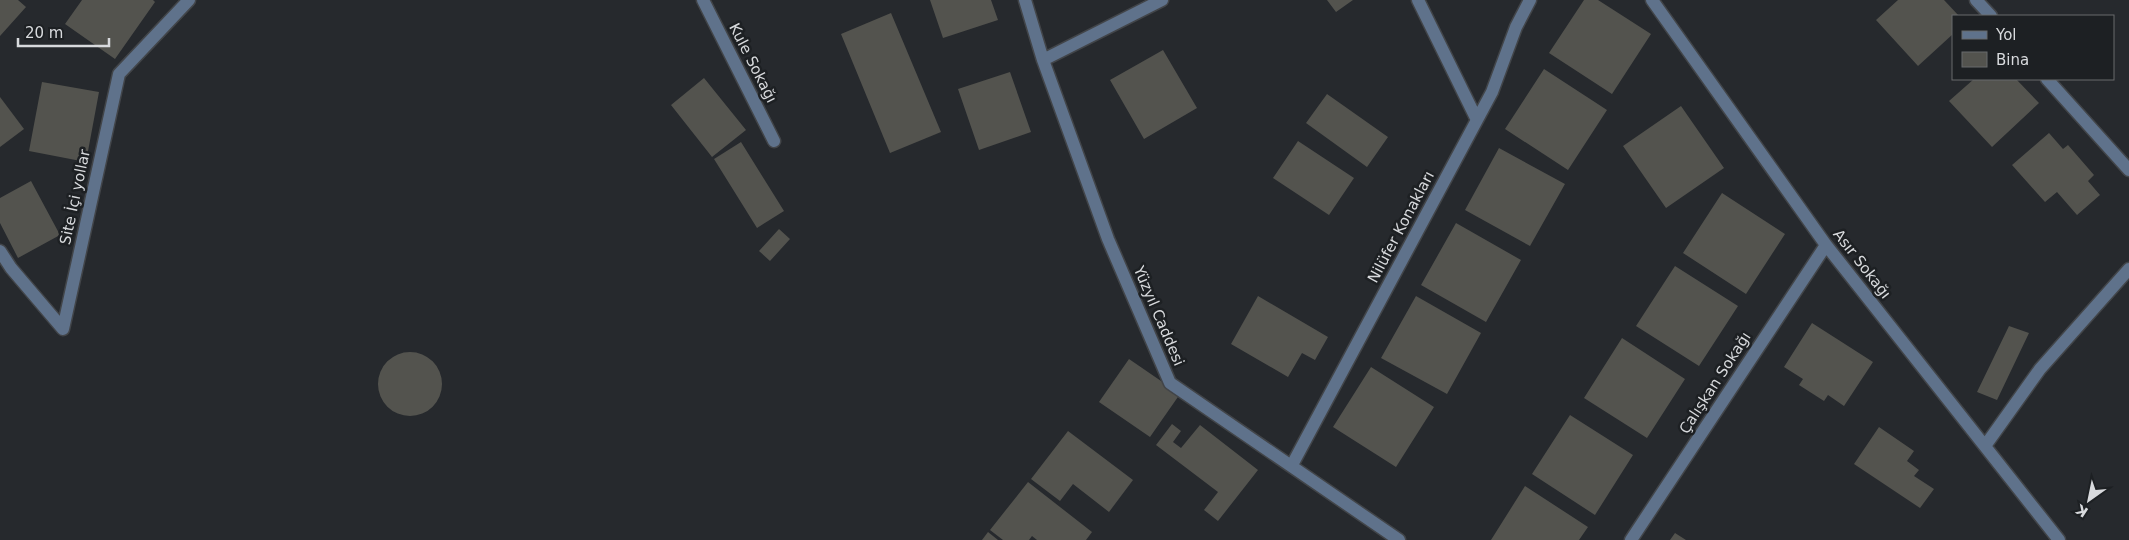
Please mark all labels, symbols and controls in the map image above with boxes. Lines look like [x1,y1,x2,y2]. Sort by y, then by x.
scale bar [18,15,109,47]
legend [1952,15,2114,80]
street label: Kule Sokağı [725,20,781,106]
text: 20 m [25,24,63,42]
text: Yol [1995,26,2017,44]
text: Bina [1996,51,2029,69]
street label: Site İçi yollar [55,147,94,246]
street label: Nilüfer Konakları [1364,168,1438,286]
street label: Asır Sokağı [1829,226,1895,302]
street label: Yüzyıl Caddesi [1129,262,1188,369]
street label: Çalışkan Sokağı [1675,329,1755,437]
north arrow [2064,475,2114,525]
text: K [2072,501,2091,521]

